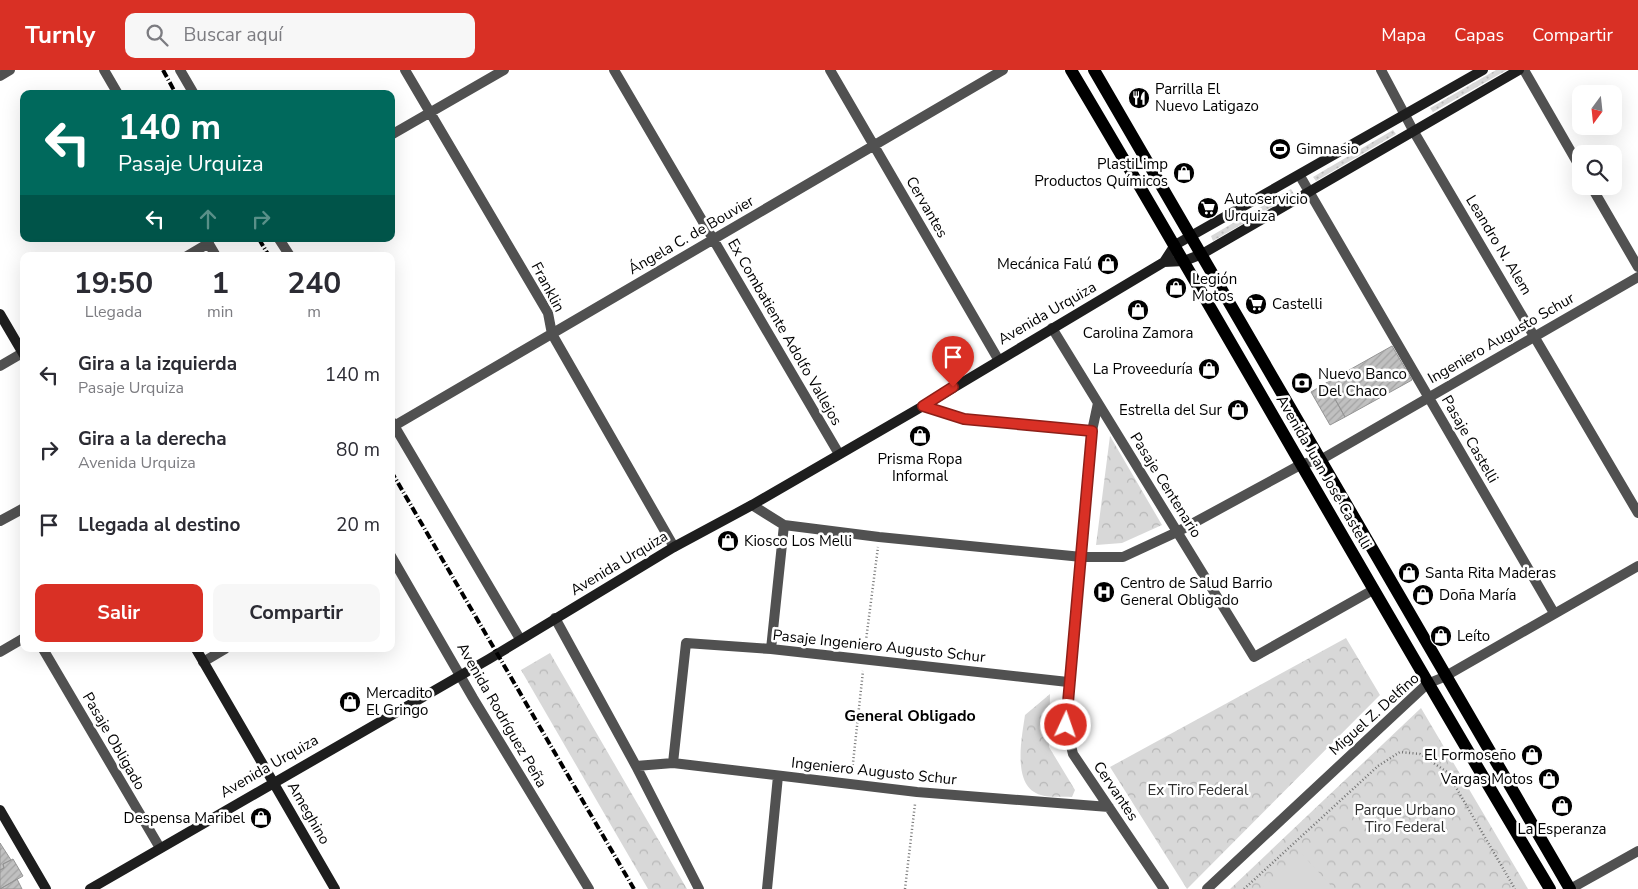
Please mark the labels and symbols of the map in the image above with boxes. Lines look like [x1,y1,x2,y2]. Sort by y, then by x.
place label: Parrilla El Nuevo Latigazo [1155,79,1259,116]
north arrow [1572,85,1622,135]
restaurant icon: Parrilla El Nuevo Latigazo [1127,86,1151,110]
sports icon: Gimnasio [1268,137,1292,161]
place label: Gimnasio [1296,139,1359,159]
place label: PlastiLimp Productos Químicos [1034,154,1168,191]
shop icon: PlastiLimp Productos Químicos [1172,161,1196,185]
street label: Cervantes [901,173,953,241]
place label: Autoservicio Urquiza [1224,189,1308,226]
street label: Ángela C. de Bouvier [624,191,758,279]
street label: Leandro N. Alem [1461,191,1537,299]
supermarket icon: Autoservicio Urquiza [1196,196,1220,220]
street label: Ex Combatiente Adolfo Vallejos [723,235,847,429]
shop icon: Mecánica Falú [1096,252,1120,276]
place label: Mecánica Falú [997,254,1092,274]
street label: Franklin [527,259,569,315]
place label: Legión Motos [1192,269,1237,306]
shop icon: Legión Motos [1164,276,1188,300]
street label: Avenida Urquiza [994,277,1100,349]
street label: Ingeniero Augusto Schur [1424,287,1578,388]
supermarket icon: Castelli [1244,292,1268,316]
place label: Castelli [1272,294,1322,314]
shop icon: Carolina Zamora [1126,298,1150,322]
place label: Carolina Zamora [1083,323,1193,343]
pin [932,336,974,387]
shop icon: La Proveeduría [1197,357,1221,381]
place label: La Proveeduría [1093,359,1193,379]
place label: Nuevo Banco Del Chaco [1318,364,1407,401]
bank icon: Nuevo Banco Del Chaco [1290,371,1314,395]
street label: Avenida Juan José Castelli [1272,391,1376,553]
street label: Pasaje Castelli [1437,392,1503,486]
shop icon: Estrella del Sur [1226,398,1250,422]
place label: Estrella del Sur [1119,400,1223,420]
shop icon: Prisma Ropa Informal [908,424,932,448]
street label: Pasaje Centenario [1126,429,1206,541]
place label: Prisma Ropa Informal [878,449,962,486]
street label: Avenida Urquiza [567,526,671,600]
shop icon: Kiosco Los Melli [716,529,740,553]
place label: Kiosco Los Melli [744,531,852,551]
shop icon: Santa Rita Maderas [1397,561,1421,585]
place label: Santa Rita Maderas [1425,563,1556,583]
place label: Centro de Salud Barrio General Obligado [1120,573,1273,610]
hospital icon: Centro de Salud Barrio General Obligado [1092,580,1116,604]
shop icon: Doña María [1411,583,1435,607]
place label: Doña María [1439,585,1516,605]
shop icon: Leíto [1429,624,1453,648]
street label: Pasaje Ingeniero Augusto Schur [772,625,987,667]
place label: Leíto [1457,626,1490,646]
street label: Avenida Rodríguez Peña [452,639,552,791]
street label: Miguel Z. Delfino [1325,668,1423,760]
place label: Mercadito El Gringo [366,683,433,720]
street label: Pasaje Obligado [78,689,150,793]
shop icon: Mercadito El Gringo [338,690,362,714]
position arrow [1039,698,1091,750]
district label: General Obligado [844,705,976,727]
street label: Avenida Urquiza [216,730,322,802]
shop icon: El Formoseño [1520,743,1544,767]
place label: El Formoseño [1424,745,1516,765]
street label: Ingeniero Augusto Schur [790,752,958,790]
street label: Cervantes [1089,757,1143,825]
shop icon: Vargas Motos [1537,767,1561,791]
place label: Vargas Motos [1440,769,1533,789]
street label: Ameghino [283,778,335,848]
park label: Ex Tiro Federal [1148,780,1249,800]
shop icon: La Esperanza [1550,794,1574,818]
park label: Parque Urbano Tiro Federal [1354,800,1456,837]
shop icon: Despensa Maribel [249,806,273,830]
place label: Despensa Maribel [124,808,246,828]
place label: La Esperanza [1517,819,1607,839]

